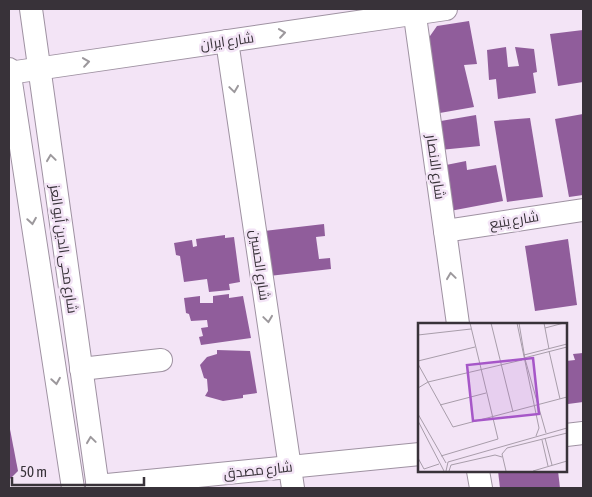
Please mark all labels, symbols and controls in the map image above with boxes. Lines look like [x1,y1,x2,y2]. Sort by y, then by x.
one-way arrow [278,28,286,39]
street label: شارع ايران [199,29,255,54]
one-way arrow [83,57,91,68]
one-way arrow [229,85,239,94]
street label: شارع الانصار [422,133,448,201]
one-way arrow [46,153,57,161]
street label: شارع محى الدين أبو العز [46,183,82,314]
street label: شارع ينبع [488,208,540,233]
one-way arrow [26,216,36,225]
street label: شارع الحسين [246,229,273,301]
one-way arrow [446,272,457,280]
one-way arrow [262,316,273,324]
inset map [418,323,567,472]
one-way arrow [51,377,61,386]
one-way arrow [86,436,97,444]
scale bar [12,454,145,486]
street label: شارع مصدق [223,458,294,483]
text: 50 m [20,463,47,480]

